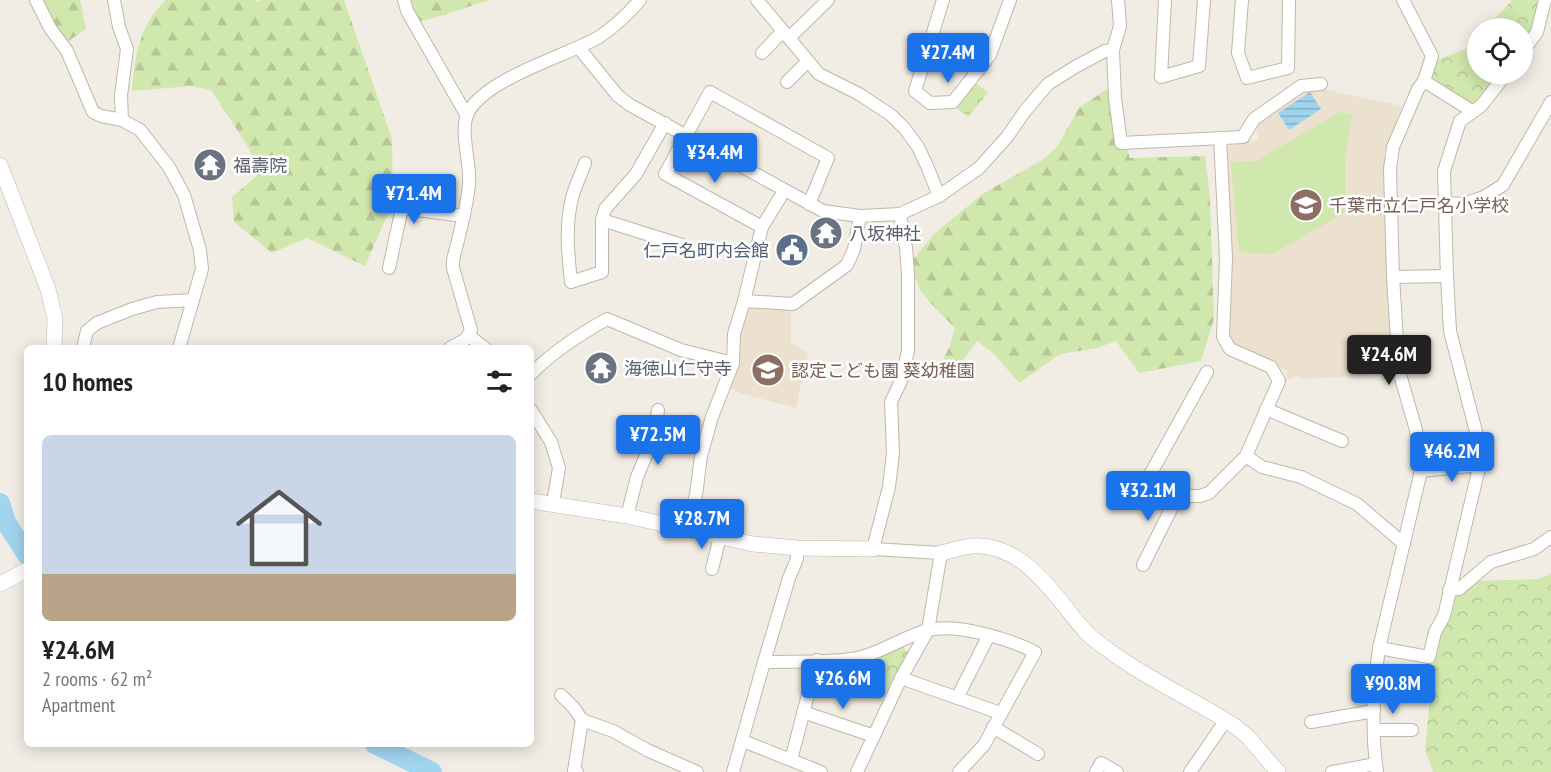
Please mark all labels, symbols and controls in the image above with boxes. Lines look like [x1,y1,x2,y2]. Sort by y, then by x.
map controls [1467,18,1533,84]
button: locate [1467,18,1533,84]
pin: ¥27.4M [899,33,997,84]
text: ¥27.4M [921,39,975,65]
pin: ¥34.4M [666,133,764,184]
text: ¥34.4M [687,139,743,165]
temple icon: 福壽院 [192,147,228,183]
place label: 福壽院 [233,154,287,177]
pin: ¥71.4M [365,174,463,225]
text: ¥71.4M [386,180,442,206]
school or university icon: 千葉市立仁戸名小学校 [1288,187,1324,223]
place label: 千葉市立仁戸名小学校 [1329,194,1509,217]
temple icon: 八坂神社 [808,215,844,251]
place label: 八坂神社 [849,222,921,245]
public building icon: 仁戸名町内会館 [774,232,810,268]
place label: 仁戸名町内会館 [643,239,769,262]
pin: ¥24.6M [1340,335,1438,386]
text: ¥24.6M [1361,341,1417,367]
temple icon: 海徳山仁守寺 [583,350,619,386]
school or university icon: 認定こども園 葵幼稚園 [750,352,786,388]
place label: 海徳山仁守寺 [624,357,732,380]
place label: 認定こども園 葵幼稚園 [791,359,975,382]
text: 10 homes [42,365,133,398]
icon: filters [483,365,516,398]
pin: ¥72.5M [609,415,707,466]
text: ¥72.5M [630,421,686,447]
pin: ¥46.2M [1403,432,1501,483]
text: ¥46.2M [1424,438,1480,464]
pin: ¥32.1M [1099,471,1197,522]
icon: home [225,474,333,582]
text: ¥32.1M [1120,477,1176,503]
pin: ¥28.7M [653,499,751,550]
text: ¥28.7M [674,505,730,531]
text: ¥24.6M [42,633,115,666]
pin: ¥26.6M [794,659,892,710]
pin: ¥90.8M [1344,664,1442,715]
text: ¥26.6M [815,665,871,691]
text: 2 rooms · 62 m² [42,666,152,692]
text: ¥90.8M [1365,670,1421,696]
text: Apartment [42,692,115,718]

